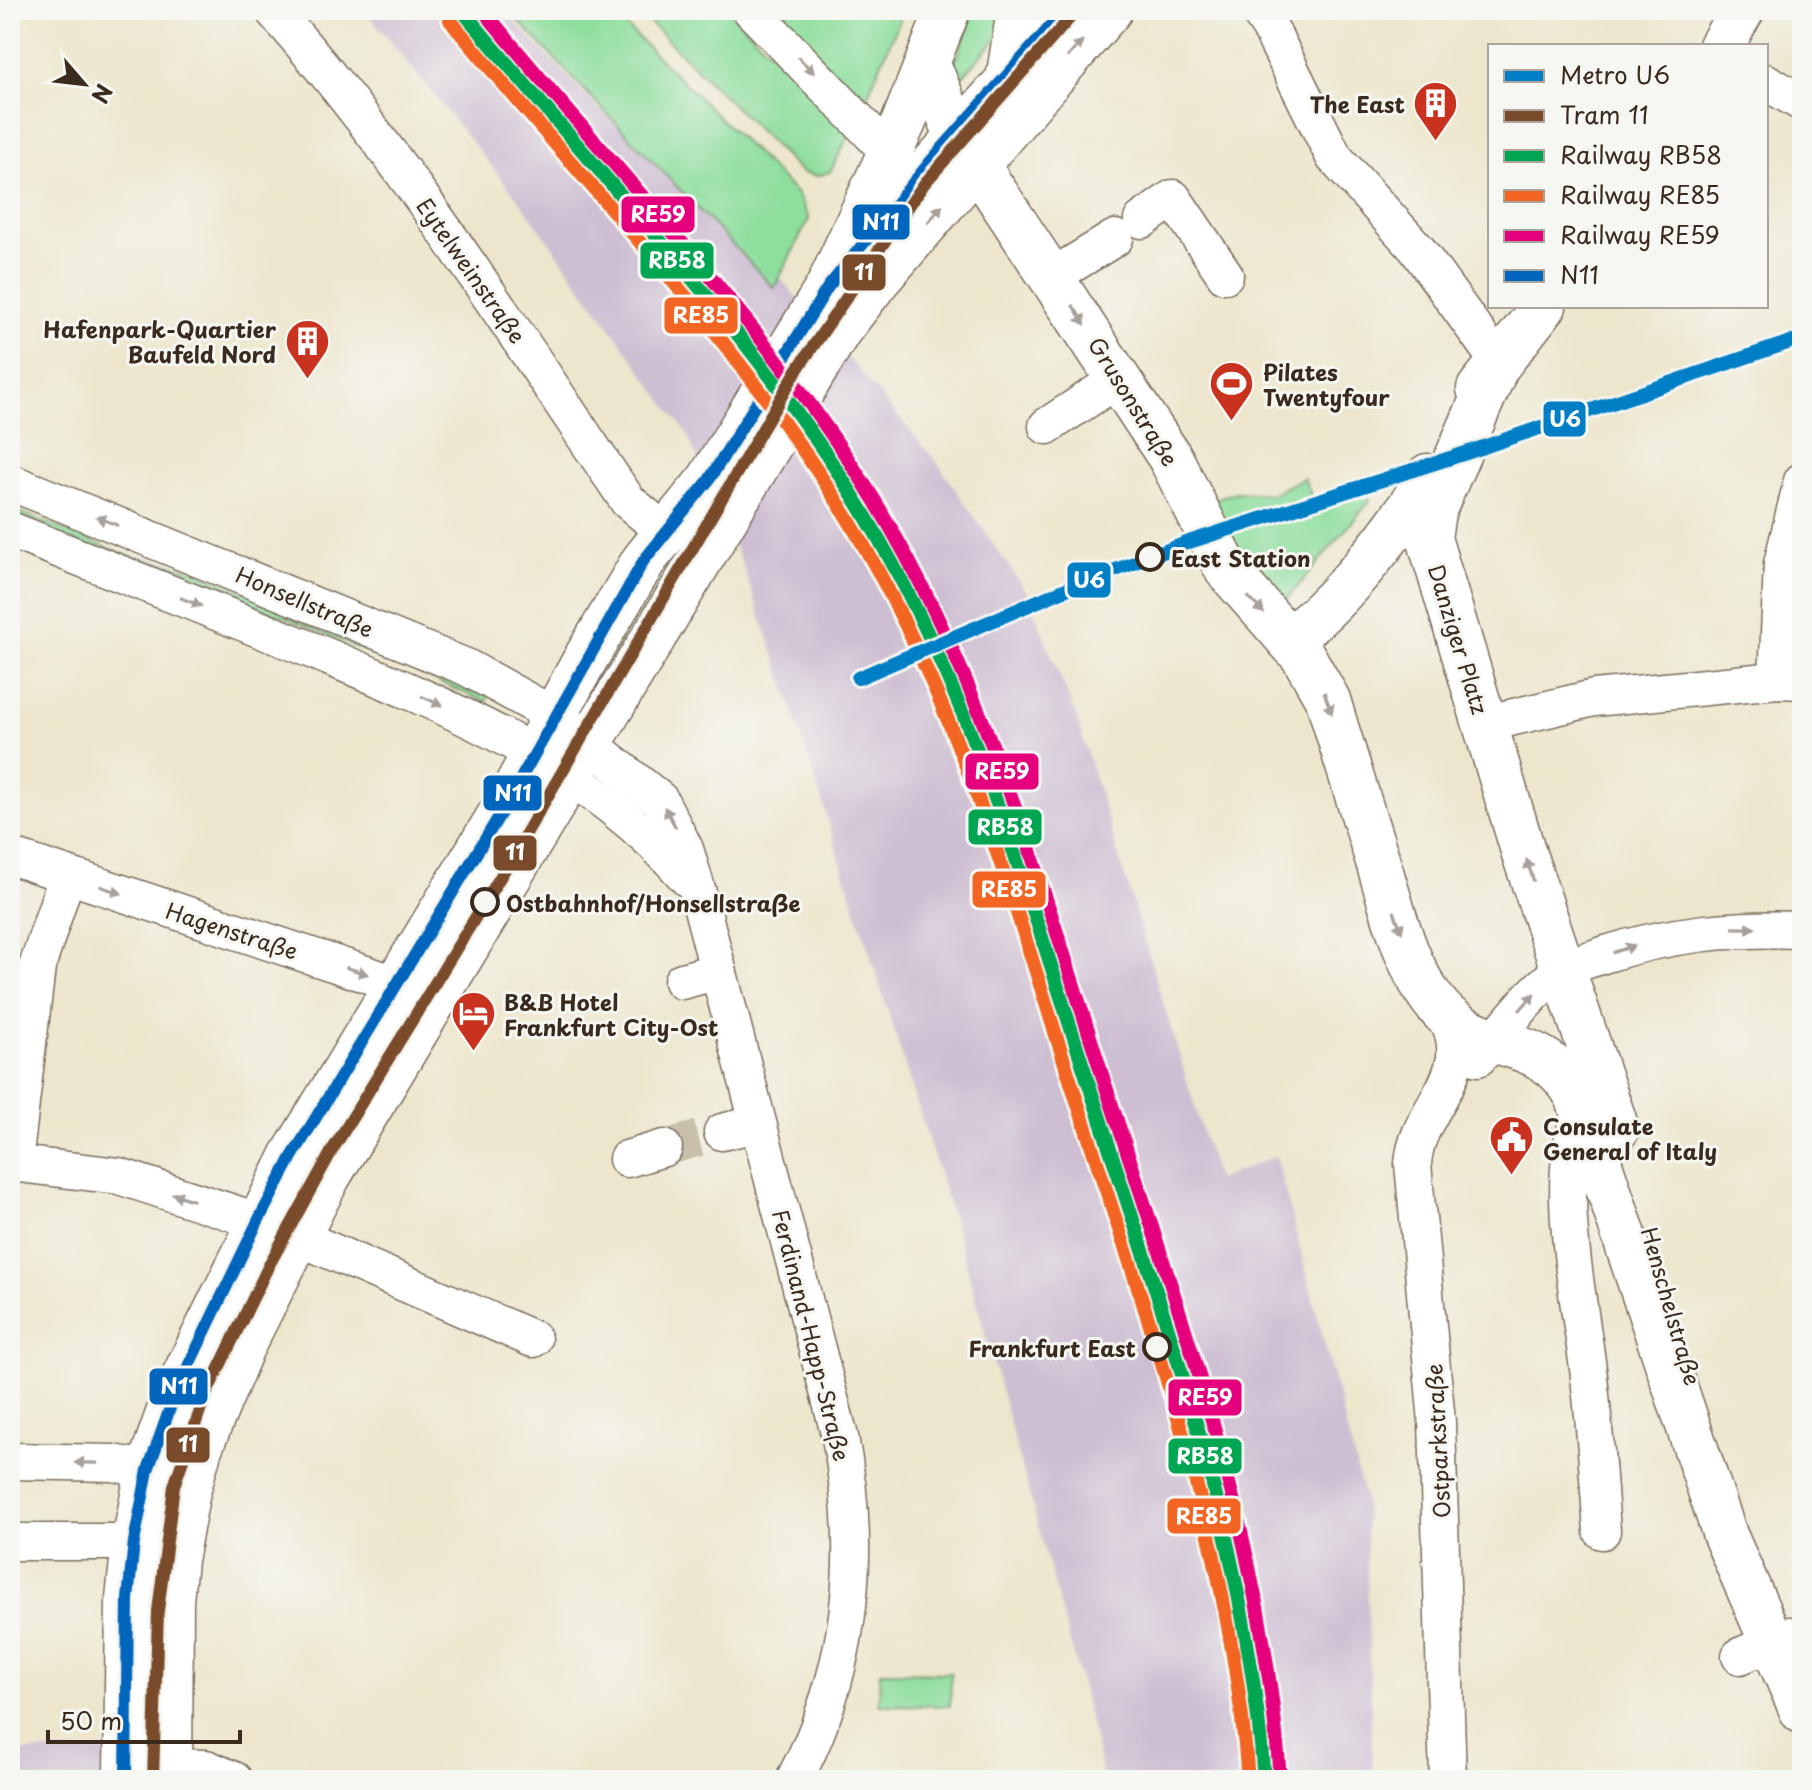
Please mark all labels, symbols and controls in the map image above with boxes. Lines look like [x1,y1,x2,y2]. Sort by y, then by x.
one-way arrow [1065,40,1083,59]
north arrow [44,44,124,124]
legend [1488,44,1768,308]
one-way arrow [796,55,815,74]
text: Metro U6 [1560,56,1670,92]
text: N [84,79,122,110]
building icon: The East [1412,79,1460,142]
place label: The East [1310,87,1405,120]
text: Tram 11 [1560,96,1648,132]
text: Railway RB58 [1560,136,1722,172]
text: Railway RE85 [1560,176,1720,212]
street label: Eytelweinstraße [409,191,535,349]
line badge: RE59 [620,195,696,234]
text: RE59 [630,196,686,229]
line badge: N11 [851,203,911,241]
text: N11 [862,204,900,237]
one-way arrow [926,204,943,224]
text: Railway RE59 [1560,216,1720,252]
line badge: RB58 [639,241,715,280]
text: RB58 [648,242,706,275]
line badge: 11 [841,253,887,292]
text: 11 [854,254,874,287]
text: N11 [1560,256,1599,292]
line badge: RE85 [663,296,739,335]
text: RE85 [673,297,729,330]
one-way arrow [1071,304,1086,326]
place label: Hafenpark-Quartier Baufeld Nord [43,312,277,370]
building icon: Hafenpark-Quartier Baufeld Nord [283,317,331,380]
street label: Grusonstraße [1081,330,1187,472]
place label: Pilates Twentyfour [1263,355,1390,413]
sports icon: Pilates Twentyfour [1208,360,1256,423]
line badge: U6 [1542,400,1587,438]
text: U6 [1549,401,1581,434]
one-way arrow [95,514,119,527]
place label: East Station [1171,541,1311,574]
marker: East Station [1136,543,1164,571]
street label: Honsellstraße [231,557,379,645]
street label: Danziger Platz [1421,560,1497,718]
line badge: U6 [1066,561,1112,599]
text: U6 [1073,562,1105,595]
one-way arrow [179,596,203,609]
one-way arrow [1246,596,1264,615]
one-way arrow [1322,691,1335,715]
one-way arrow [420,694,443,707]
line badge: RE59 [964,752,1040,791]
text: RE59 [974,753,1030,786]
line badge: N11 [482,774,543,812]
text: N11 [494,775,532,808]
one-way arrow [663,806,677,828]
line badge: RB58 [967,808,1043,846]
text: RB58 [976,809,1034,842]
line badge: 11 [492,834,538,872]
text: 11 [505,834,525,867]
one-way arrow [1523,858,1535,882]
line badge: RE85 [971,870,1047,909]
text: RE85 [981,871,1037,904]
one-way arrow [99,884,123,896]
place label: Ostbahnhof/Honsellstraße [506,886,800,919]
marker: Ostbahnhof/Honsellstraße [471,888,499,916]
street label: Hagenstraße [162,893,302,967]
one-way arrow [1393,911,1405,935]
one-way arrow [1732,922,1757,935]
one-way arrow [1612,942,1636,954]
one-way arrow [346,966,370,978]
place label: B&B Hotel Frankfurt City-Ost [504,985,718,1043]
hotel icon: B&B Hotel Frankfurt City-Ost [449,990,497,1053]
one-way arrow [1518,993,1536,1012]
place label: Consulate General of Italy [1543,1109,1717,1167]
public building icon: Consulate General of Italy [1488,1114,1536,1177]
one-way arrow [171,1190,195,1203]
street label: Ferdinand-Happ-Straße [765,1206,859,1464]
street label: Henschelstraße [1634,1223,1710,1389]
place label: Frankfurt East [968,1331,1136,1364]
marker: Frankfurt East [1143,1333,1171,1361]
street label: Ostparkstraße [1416,1363,1458,1519]
line badge: N11 [148,1367,209,1406]
text: N11 [160,1368,198,1401]
line badge: RE59 [1167,1378,1243,1417]
text: RE59 [1177,1379,1233,1412]
line badge: 11 [165,1426,211,1464]
text: 11 [178,1426,198,1459]
line badge: RB58 [1167,1437,1243,1475]
text: RB58 [1176,1438,1234,1471]
one-way arrow [73,1456,98,1469]
line badge: RE85 [1166,1497,1242,1535]
text: RE85 [1176,1498,1232,1531]
scale bar [48,1694,240,1744]
text: 50 m [60,1702,122,1738]

